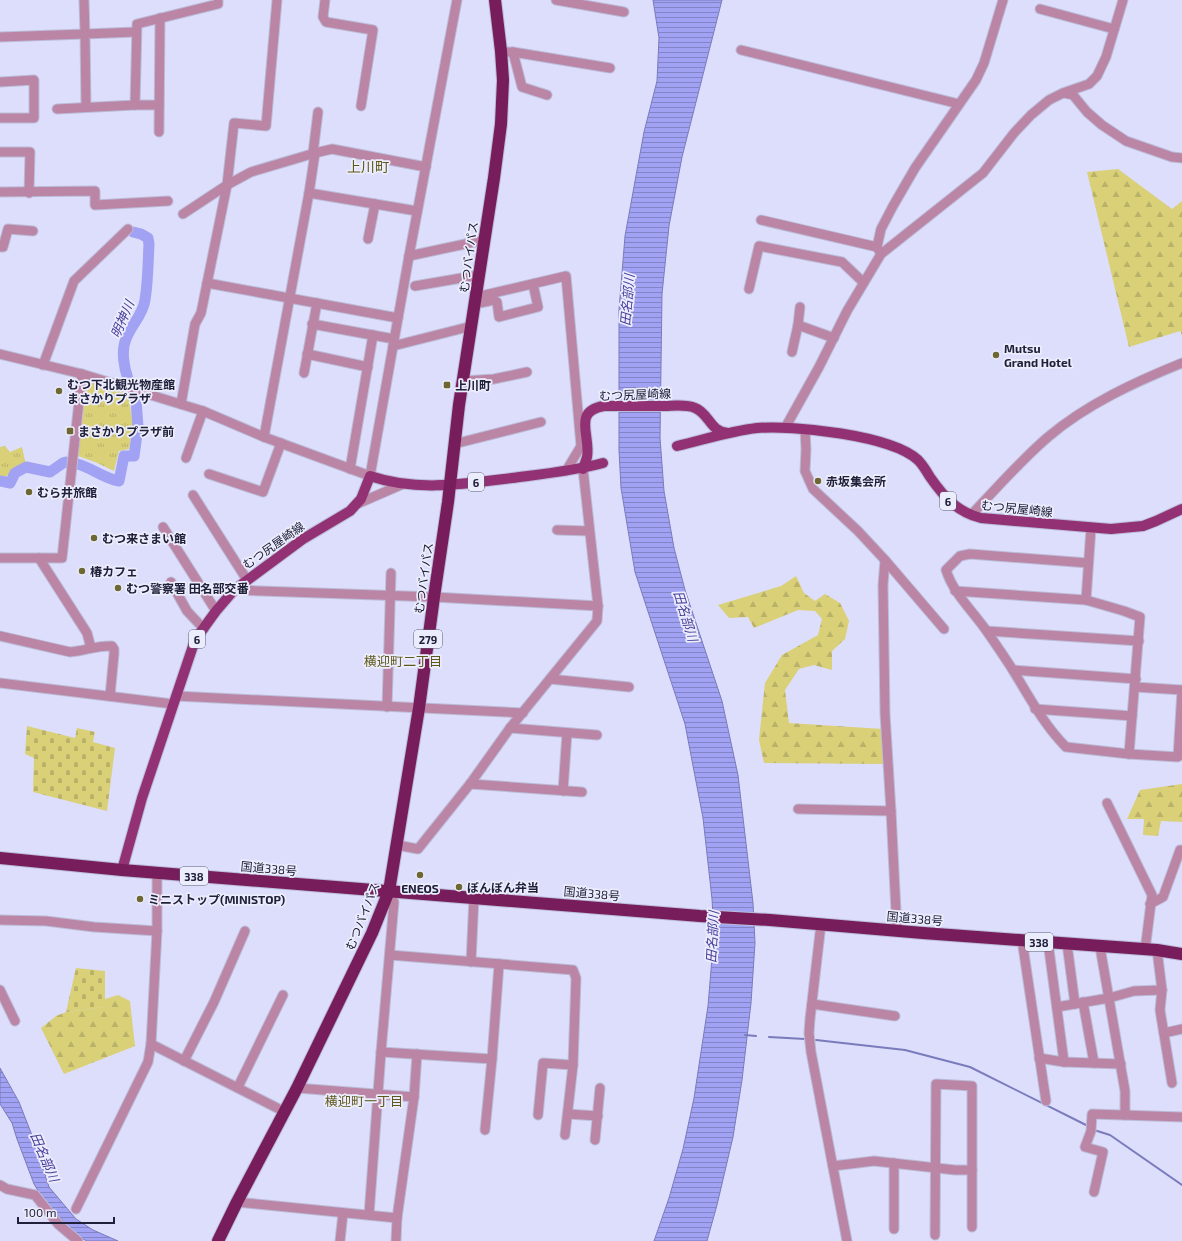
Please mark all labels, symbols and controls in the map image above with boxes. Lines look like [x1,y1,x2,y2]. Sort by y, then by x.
district label: 上川町 [347,158,389,175]
street label: むつバイパス [456,220,480,294]
water label: 田名部川 [617,271,637,327]
water label: 明神川 [107,296,138,340]
place label: Mutsu Grand Hotel [1004,341,1072,369]
marker: Mutsu Grand Hotel [991,350,1001,360]
place label: むつ下北観光物産館 まさかりプラザ [67,377,175,405]
place label: 上川町 [455,378,491,392]
marker: 上川町 [442,380,452,390]
marker: むつ下北観光物産館 まさかりプラザ [54,386,64,396]
street label: むつ尻屋崎線 [599,386,671,402]
place label: まさかりプラザ前 [78,424,174,438]
marker: まさかりプラザ前 [65,426,75,436]
road number: 6 [468,473,484,491]
place label: 赤坂集会所 [826,474,886,488]
marker: 赤坂集会所 [813,476,823,486]
place label: むら井旅館 [37,485,97,499]
marker: むら井旅館 [24,487,34,497]
road number: 6 [940,492,956,510]
street label: むつ尻屋崎線 [980,497,1054,519]
street label: むつ尻屋崎線 [239,519,307,571]
place label: むつ来さまい館 [102,531,186,545]
marker: むつ来さまい館 [89,533,99,543]
street label: むつバイパス [411,541,435,615]
place label: 椿カフェ [90,564,138,578]
marker: 椿カフェ [77,566,87,576]
place label: むつ警察署 田名部交番 [126,581,250,595]
marker: むつ警察署 田名部交番 [113,583,123,593]
water label: 田名部川 [671,589,702,645]
road number: 6 [189,630,205,648]
road number: 279 [414,630,442,648]
district label: 横迎町二丁目 [364,653,442,669]
street label: 国道338号 [240,859,298,877]
road number: 338 [180,867,208,885]
marker: ENEOS [415,870,425,880]
street label: むつバイパス [342,880,382,952]
place label: ぼんぼん弁当 [467,880,539,894]
place label: ENEOS [401,881,439,895]
marker: ぼんぼん弁当 [454,882,464,892]
street label: 国道338号 [563,884,621,902]
place label: ミニストップ(MINISTOP) [148,892,285,906]
marker: ミニストップ(MINISTOP) [135,894,145,904]
water label: 田名部川 [703,909,721,963]
street label: 国道338号 [886,909,944,927]
road number: 338 [1025,933,1053,951]
district label: 横迎町一丁目 [325,1093,403,1109]
water label: 田名部川 [27,1130,63,1186]
scale bar [18,1199,114,1225]
text: 100 m [24,1205,56,1219]

